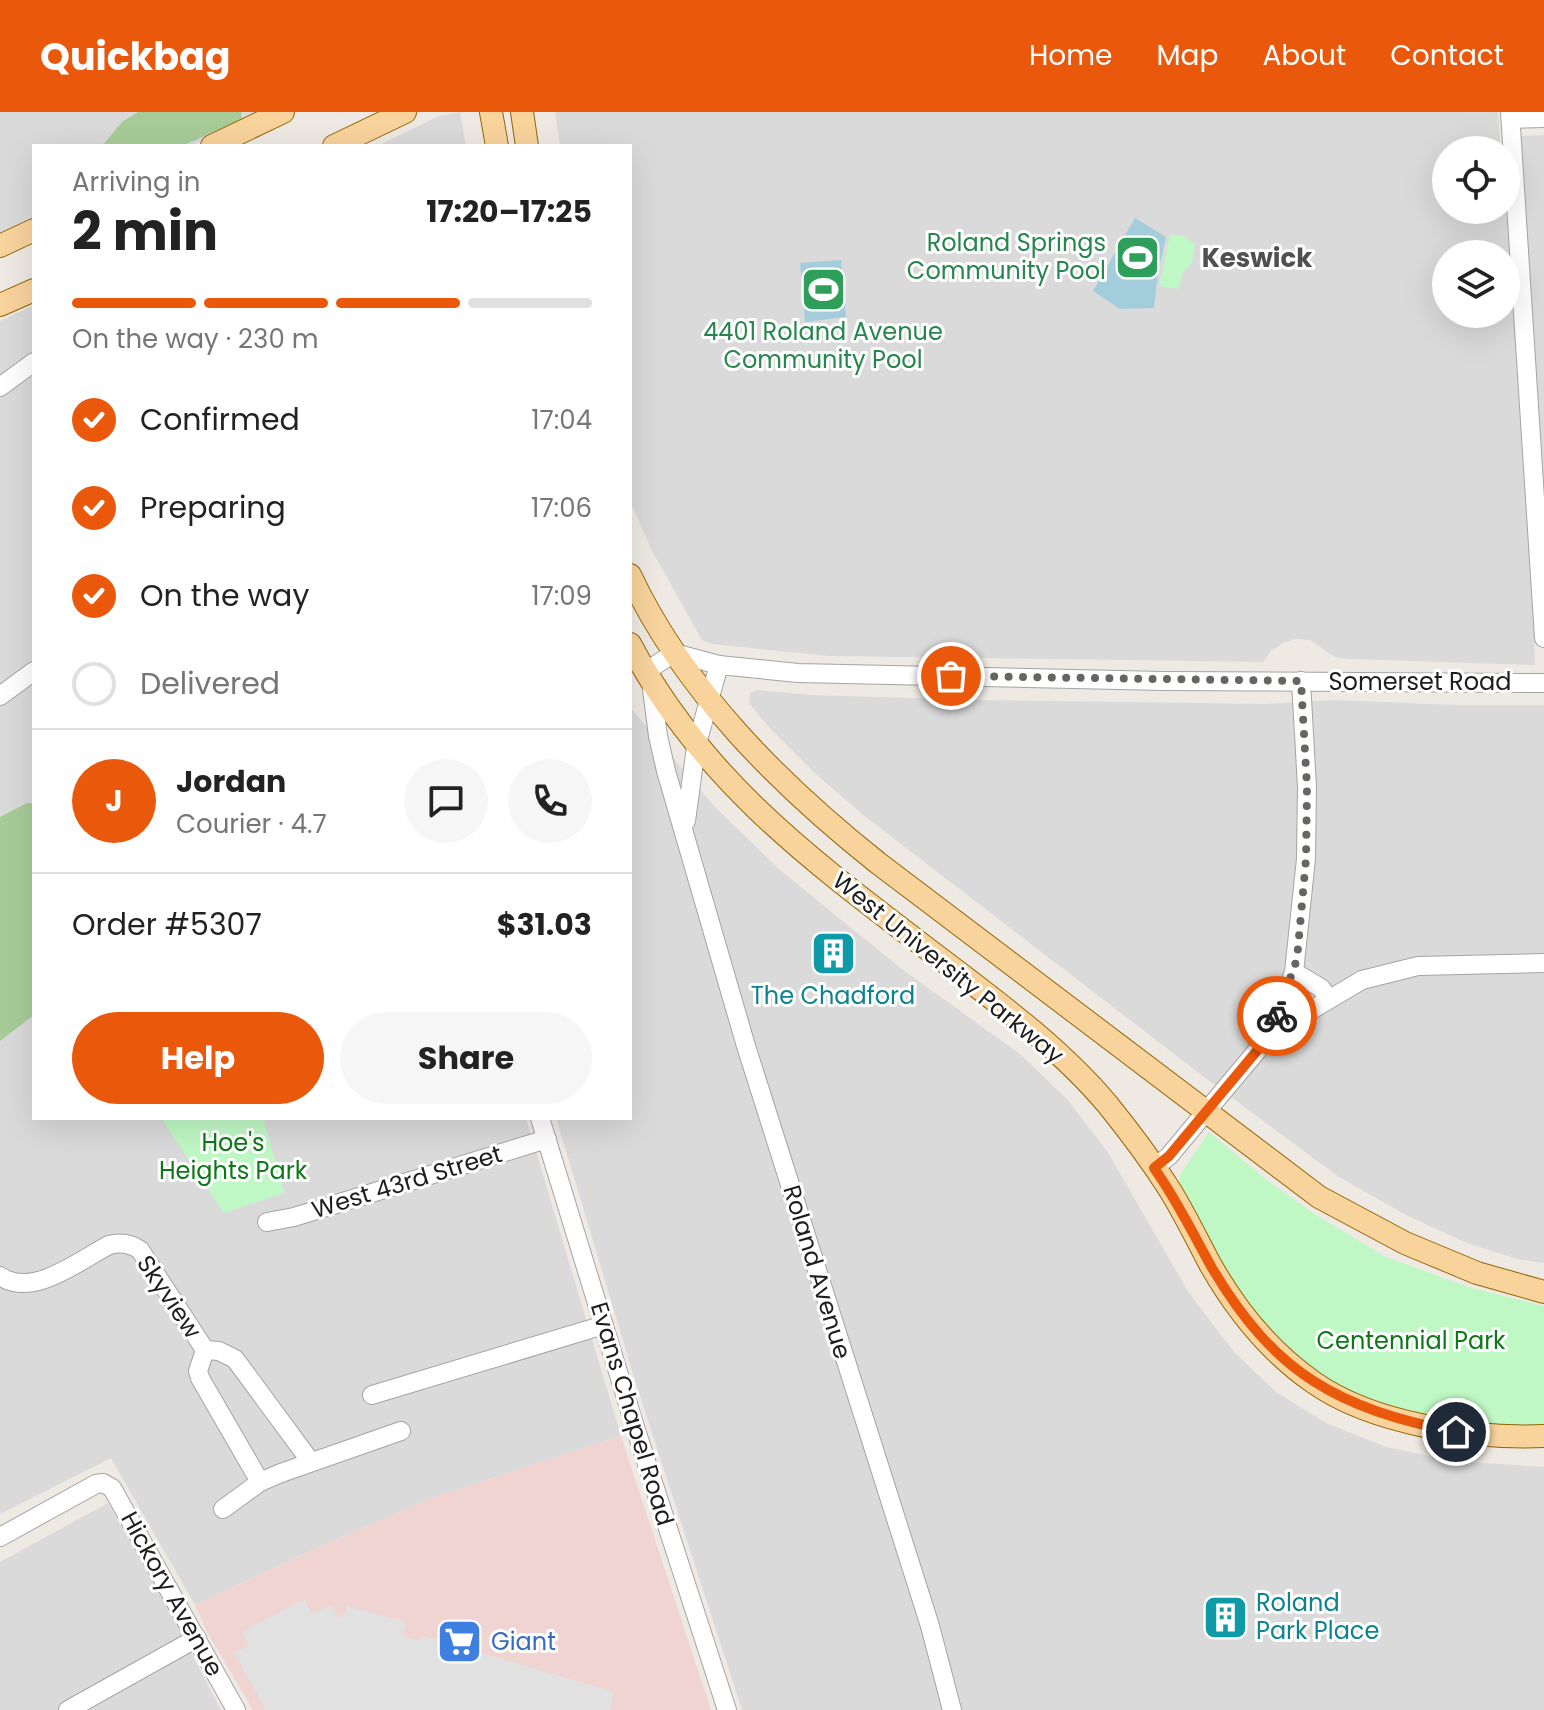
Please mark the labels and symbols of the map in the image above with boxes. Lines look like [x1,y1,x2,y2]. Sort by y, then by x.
place label: Roland Springs Community Pool [907,226,1106,287]
sports icon: Roland Springs Community Pool [1113,233,1161,281]
district label: Keswick [1202,240,1312,276]
sports icon: 4401 Roland Avenue Community Pool [799,266,847,314]
place label: 4401 Roland Avenue Community Pool [703,315,943,376]
pin [917,642,985,710]
street label: Somerset Road [1329,665,1511,698]
street label: West University Parkway [826,864,1071,1072]
building icon: The Chadford [809,930,857,978]
courier [1237,976,1317,1056]
place label: The Chadford [751,979,915,1012]
park label: Hoe's Heights Park [159,1126,308,1187]
street label: West 43rd Street [308,1137,506,1226]
street label: Roland Avenue [775,1181,860,1363]
street label: Skyview [129,1249,210,1345]
street label: Evans Chapel Road [583,1298,682,1530]
park label: Centennial Park [1317,1324,1506,1357]
pin [1422,1398,1490,1466]
street label: Hickory Avenue [113,1505,231,1682]
place label: Roland Park Place [1256,1586,1379,1647]
building icon: Roland Park Place [1201,1593,1249,1641]
supermarket icon: Giant [436,1618,484,1666]
place label: Giant [491,1625,556,1658]

